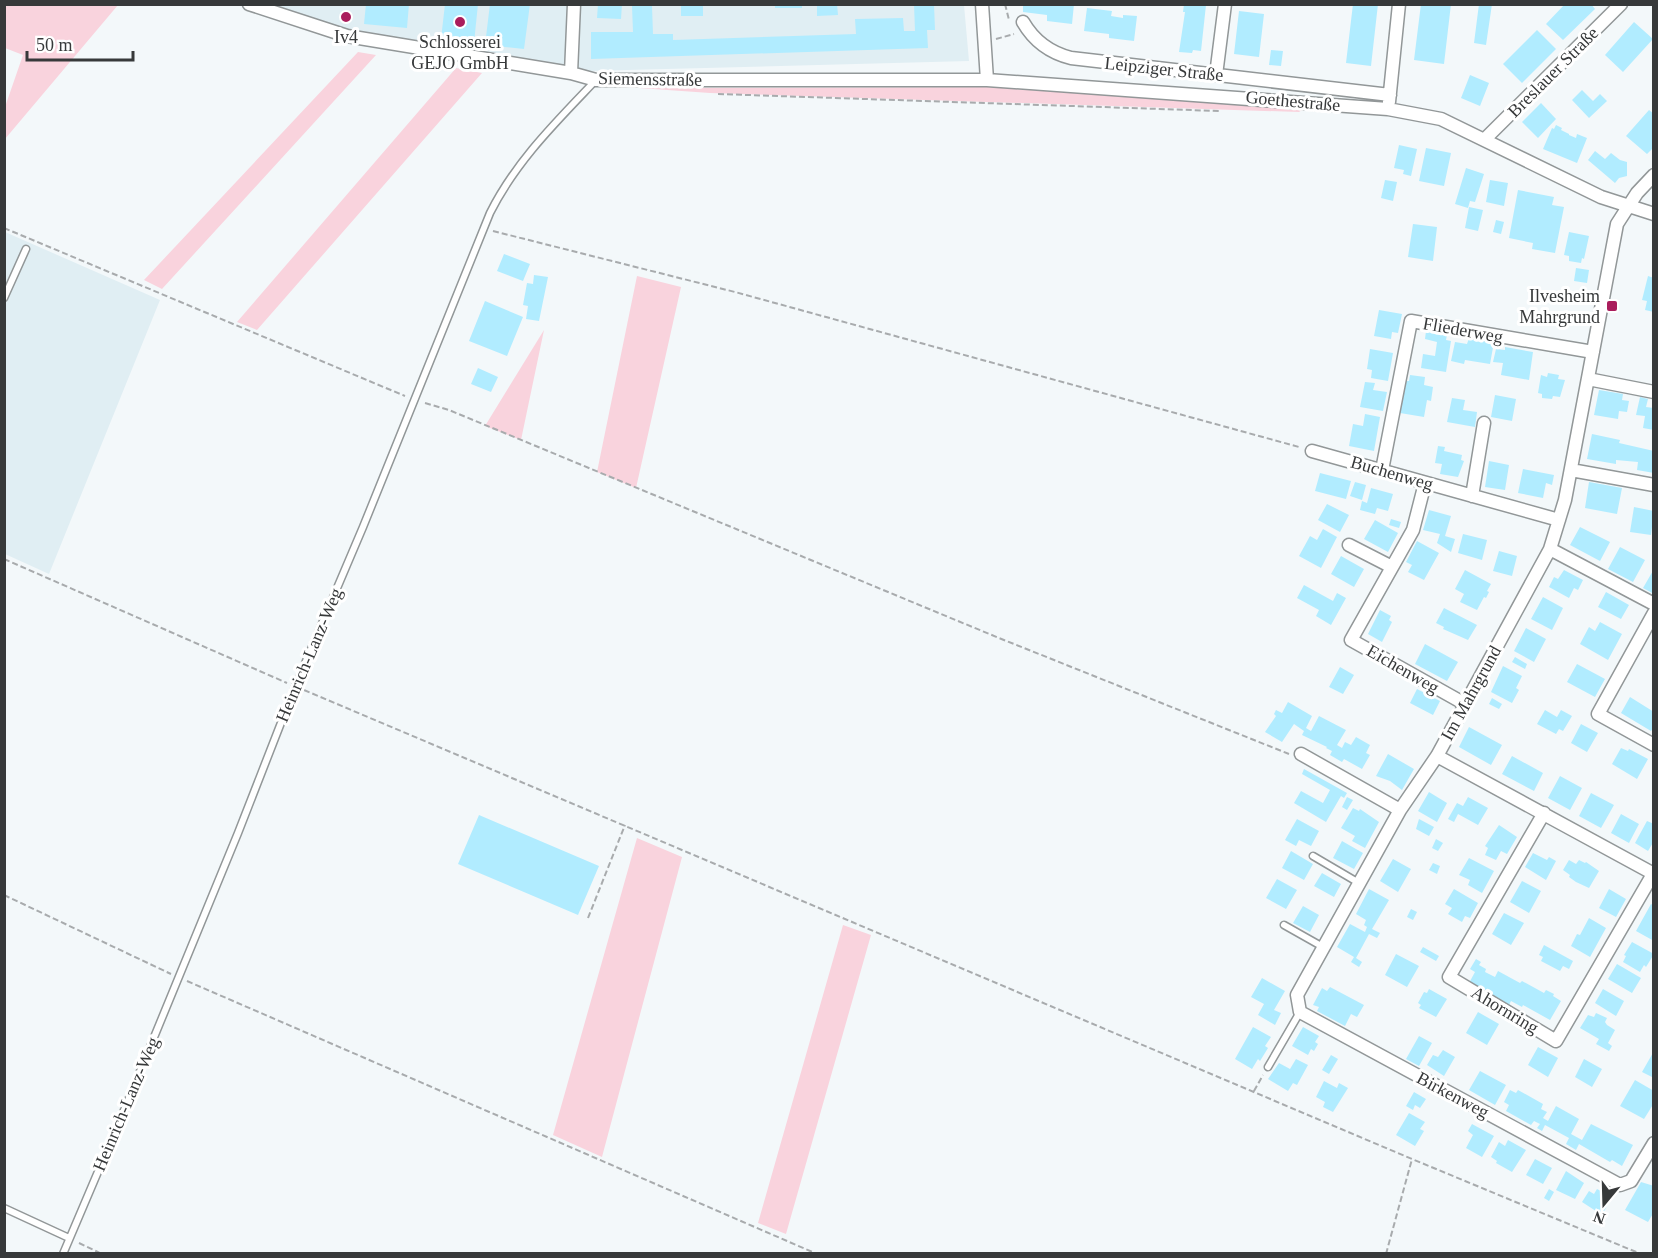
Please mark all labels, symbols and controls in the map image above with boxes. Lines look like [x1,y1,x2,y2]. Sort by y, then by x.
marker: Iv4 [339,10,353,24]
marker: Schlosserei GEJO GmbH [453,15,467,29]
street label: Breslauer Straße [1504,23,1602,121]
scale bar [27,24,134,62]
place label: Iv4 [334,27,358,47]
place label: Schlosserei GEJO GmbH [411,32,509,73]
text: 50 m [36,35,73,55]
street label: Leipziger Straße [1104,53,1224,85]
street label: Siemensstraße [598,68,702,90]
street label: Goethestraße [1245,87,1341,115]
place label: Ilvesheim Mahrgrund [1519,286,1600,327]
marker: Ilvesheim Mahrgrund [1605,299,1619,313]
street label: Fliederweg [1421,313,1505,347]
street label: Buchenweg [1348,452,1436,494]
street label: Heinrich-Lanz-Weg [272,585,346,725]
street label: Eichenweg [1363,640,1443,698]
street label: Im Mahrgrund [1437,642,1505,744]
street label: Ahornring [1468,982,1542,1038]
street label: Heinrich-Lanz-Weg [89,1034,163,1174]
street label: Birkenweg [1413,1068,1493,1122]
north arrow [1574,1174,1634,1234]
text: N [1591,1208,1608,1228]

